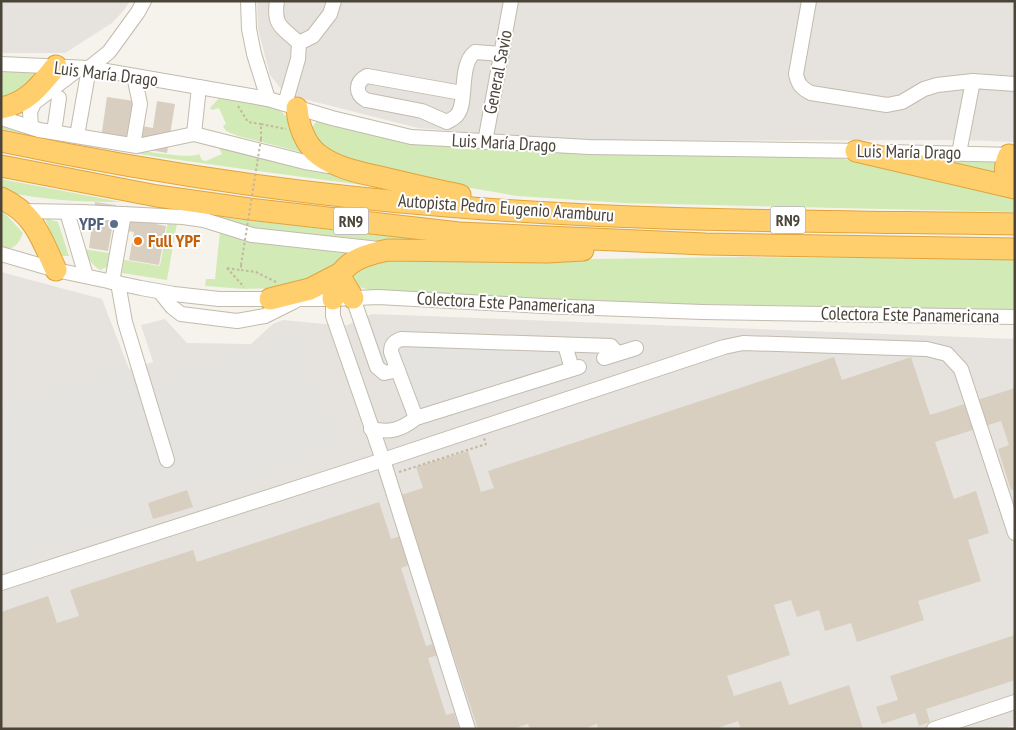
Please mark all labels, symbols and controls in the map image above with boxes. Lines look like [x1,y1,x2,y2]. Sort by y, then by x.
street label: General Savio [478,28,517,116]
street label: Luis María Drago [53,56,160,91]
street label: Luis María Drago [451,128,557,157]
street label: Luis María Drago [857,139,962,164]
street label: Autopista Pedro Eugenio Aramburu [397,188,615,227]
road number: RN9 [770,206,806,234]
road number: RN9 [334,208,368,235]
place label: YPF [78,212,104,235]
marker: YPF [108,218,120,230]
place label: Full YPF [148,229,201,252]
marker: Full YPF [132,235,144,247]
street label: Colectora Este Panamericana [416,286,596,319]
street label: Colectora Este Panamericana [821,301,999,328]

